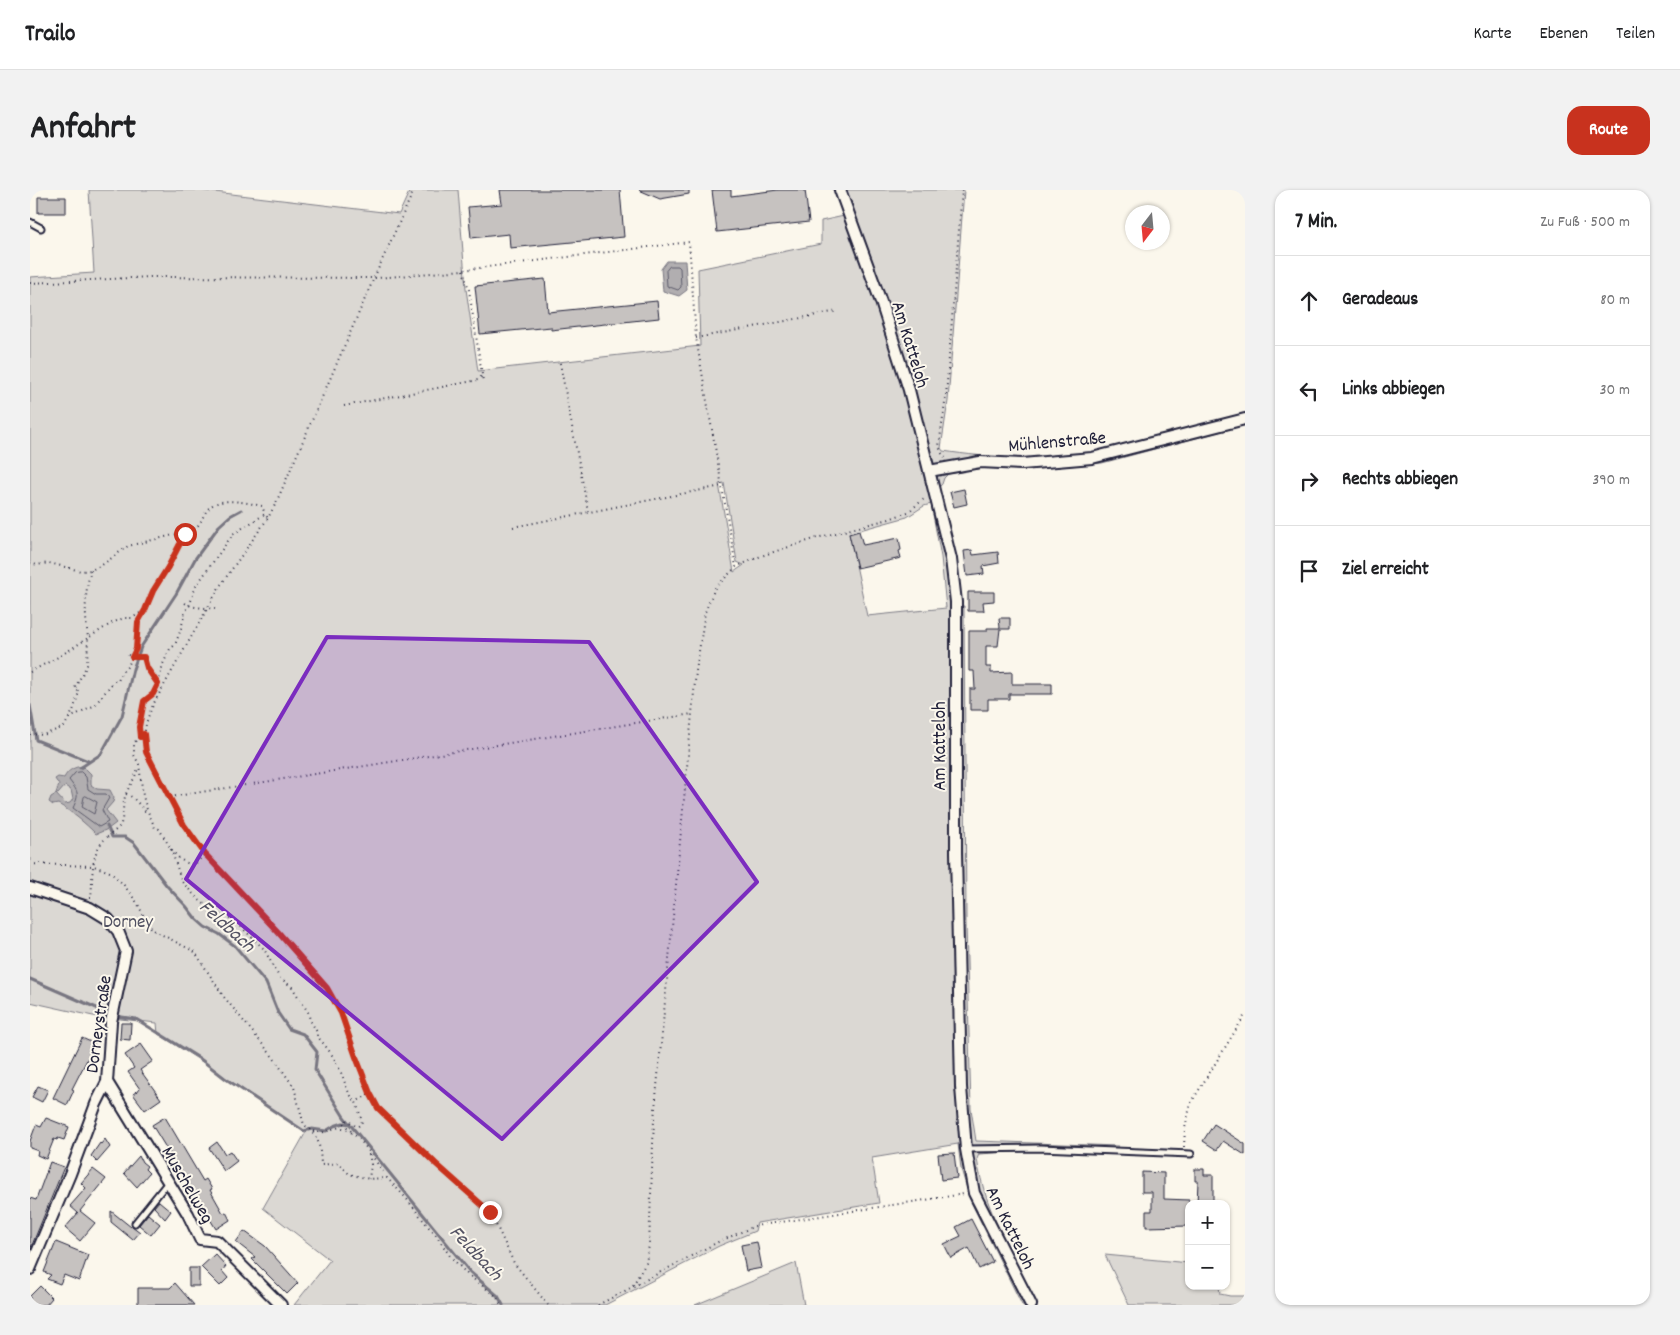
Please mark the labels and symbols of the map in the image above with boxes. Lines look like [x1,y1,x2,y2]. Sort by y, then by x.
north arrow [1125,205,1170,250]
street label: Am Katteloh [883,298,935,392]
street label: Mühlenstraße [1007,426,1107,461]
route start [174,523,197,546]
street label: Am Katteloh [928,701,955,791]
water label: Feldbach [192,894,261,961]
park label: Dorney [103,910,153,937]
street label: Dorneystraße [80,974,121,1075]
street label: Muschelweg [153,1142,219,1230]
street label: Am Katteloh [977,1182,1041,1275]
route end [479,1201,502,1224]
water label: Feldbach [442,1220,508,1289]

